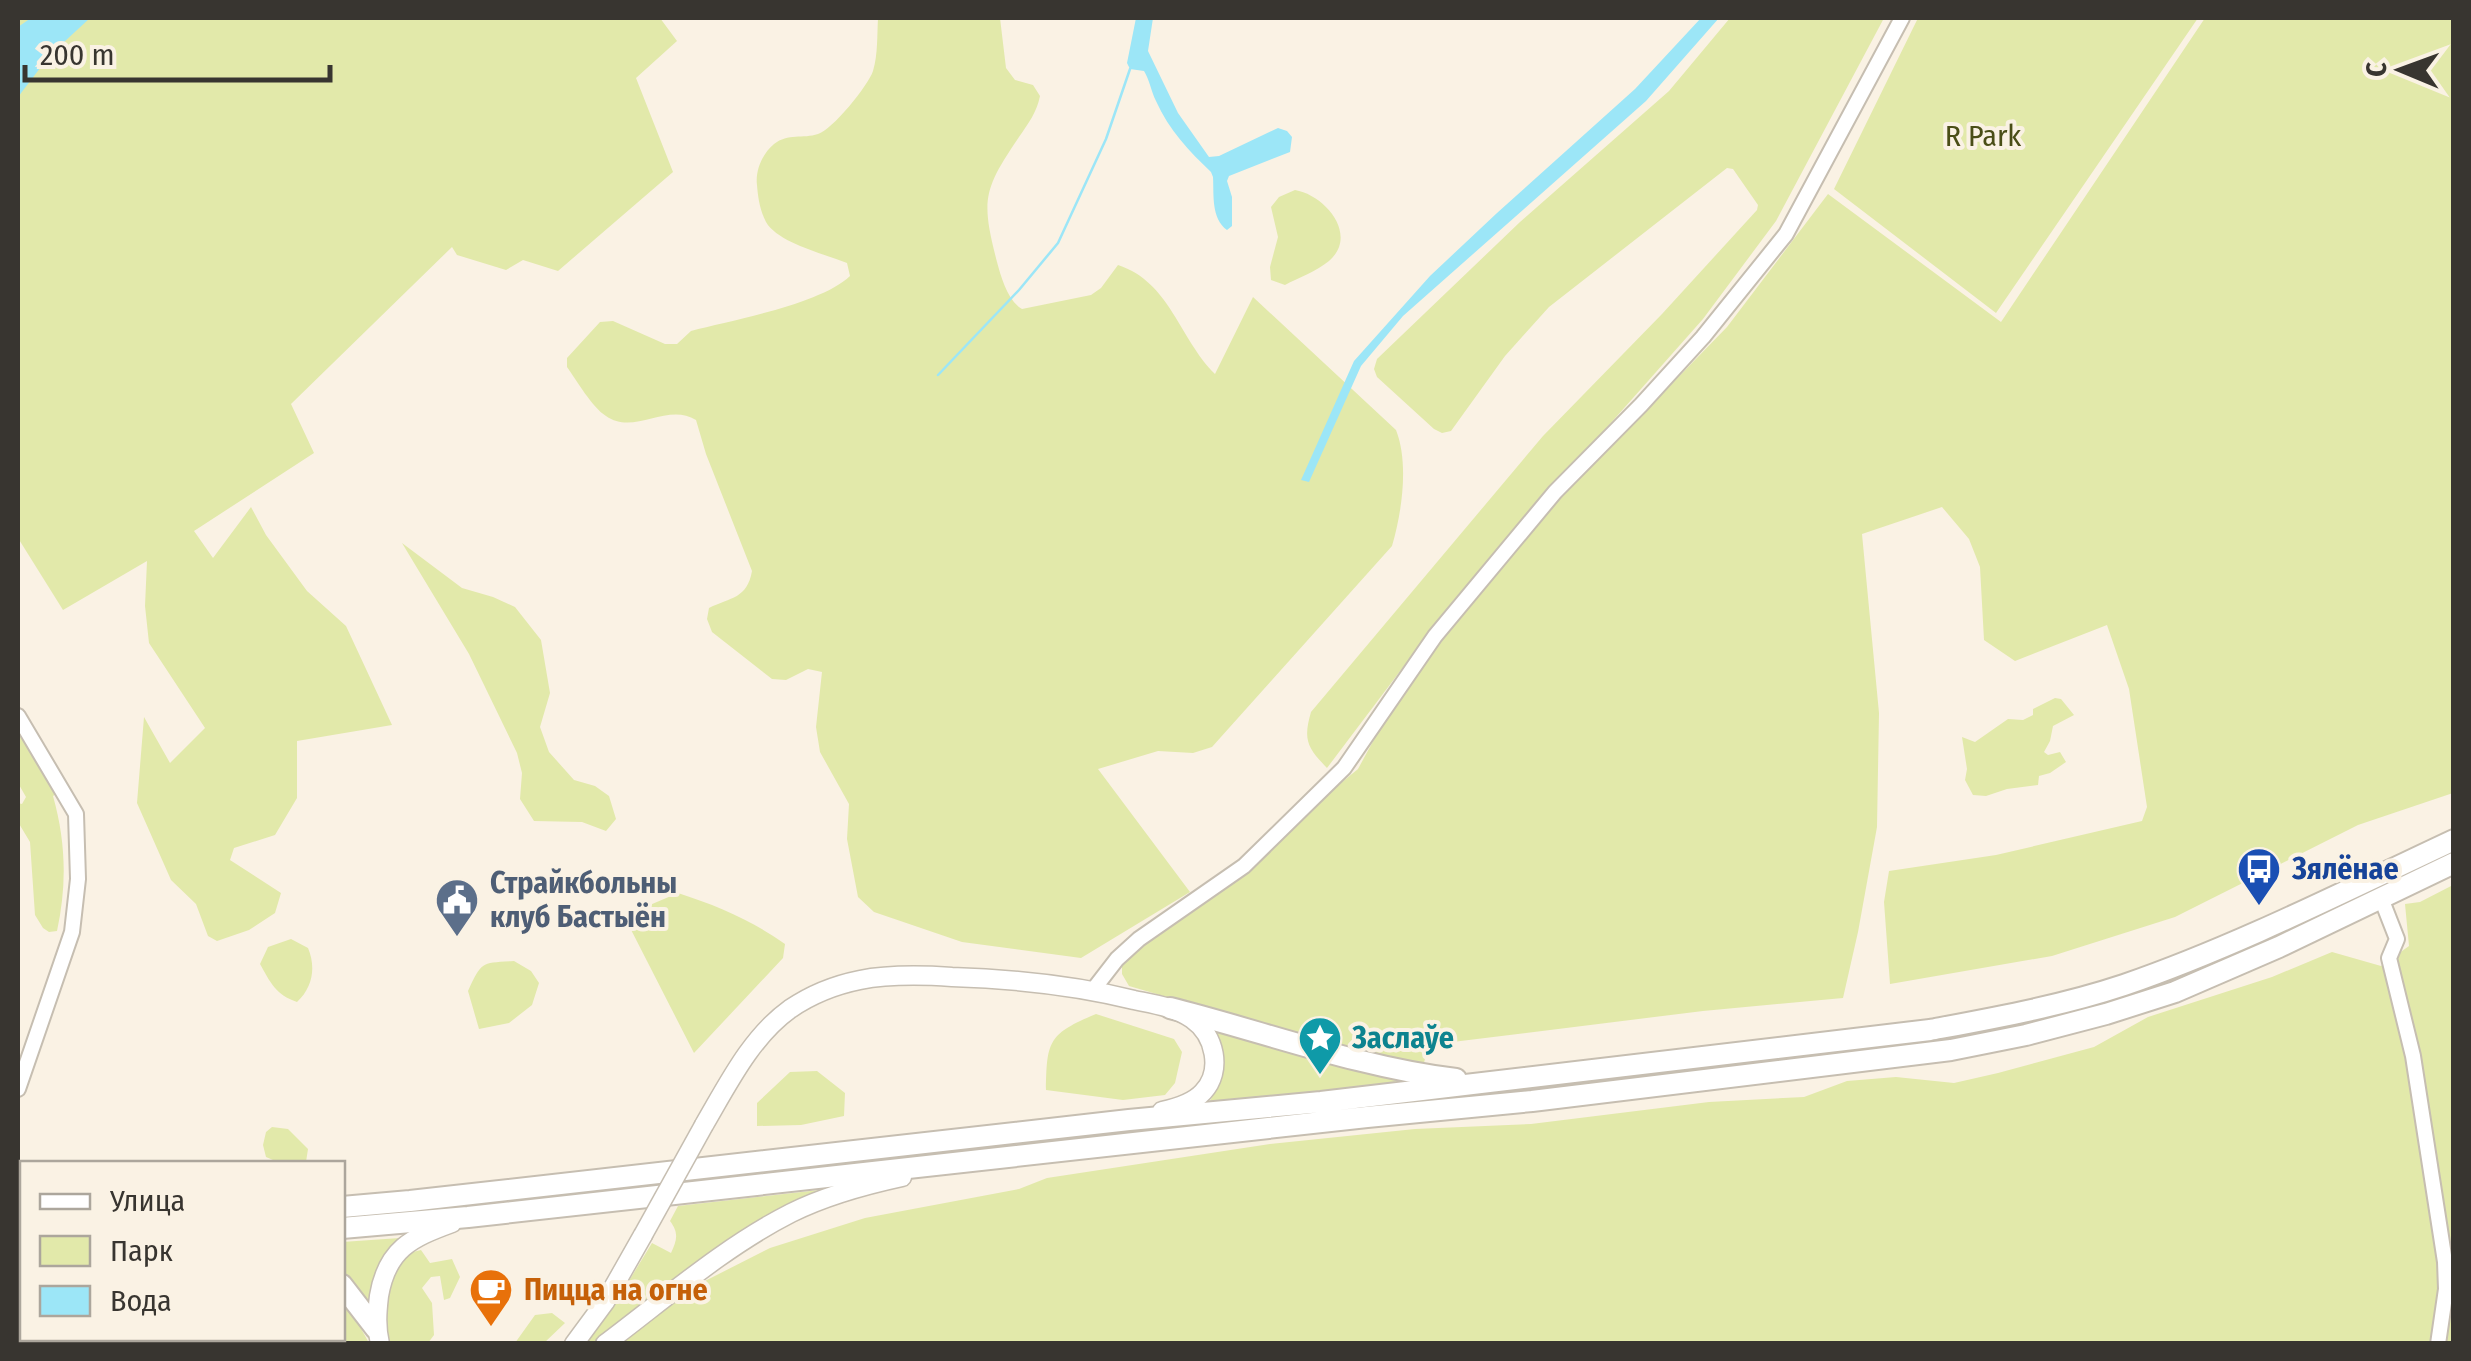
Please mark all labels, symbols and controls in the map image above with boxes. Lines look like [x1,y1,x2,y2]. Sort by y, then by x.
scale bar [25,20,330,82]
north arrow [2351,20,2451,120]
text: 200 m [40,37,115,73]
text: С [2360,62,2393,77]
park label: R Park [1945,118,2021,154]
bus stop icon: Зялёнае [2236,846,2282,907]
place label: Зялёнае [2291,851,2399,887]
place label: Страйкбольны клуб Бастыён [490,865,677,935]
public building icon: Страйкбольны клуб Бастыён [434,877,480,938]
place icon: Заслаўе [1297,1015,1343,1076]
place label: Заслаўе [1351,1020,1454,1056]
legend [20,1161,345,1341]
text: Улица [109,1183,185,1219]
text: Парк [110,1233,173,1269]
cafe icon: Пицца на огне [468,1267,514,1328]
place label: Пицца на огне [524,1272,708,1308]
text: Вода [110,1283,172,1319]

